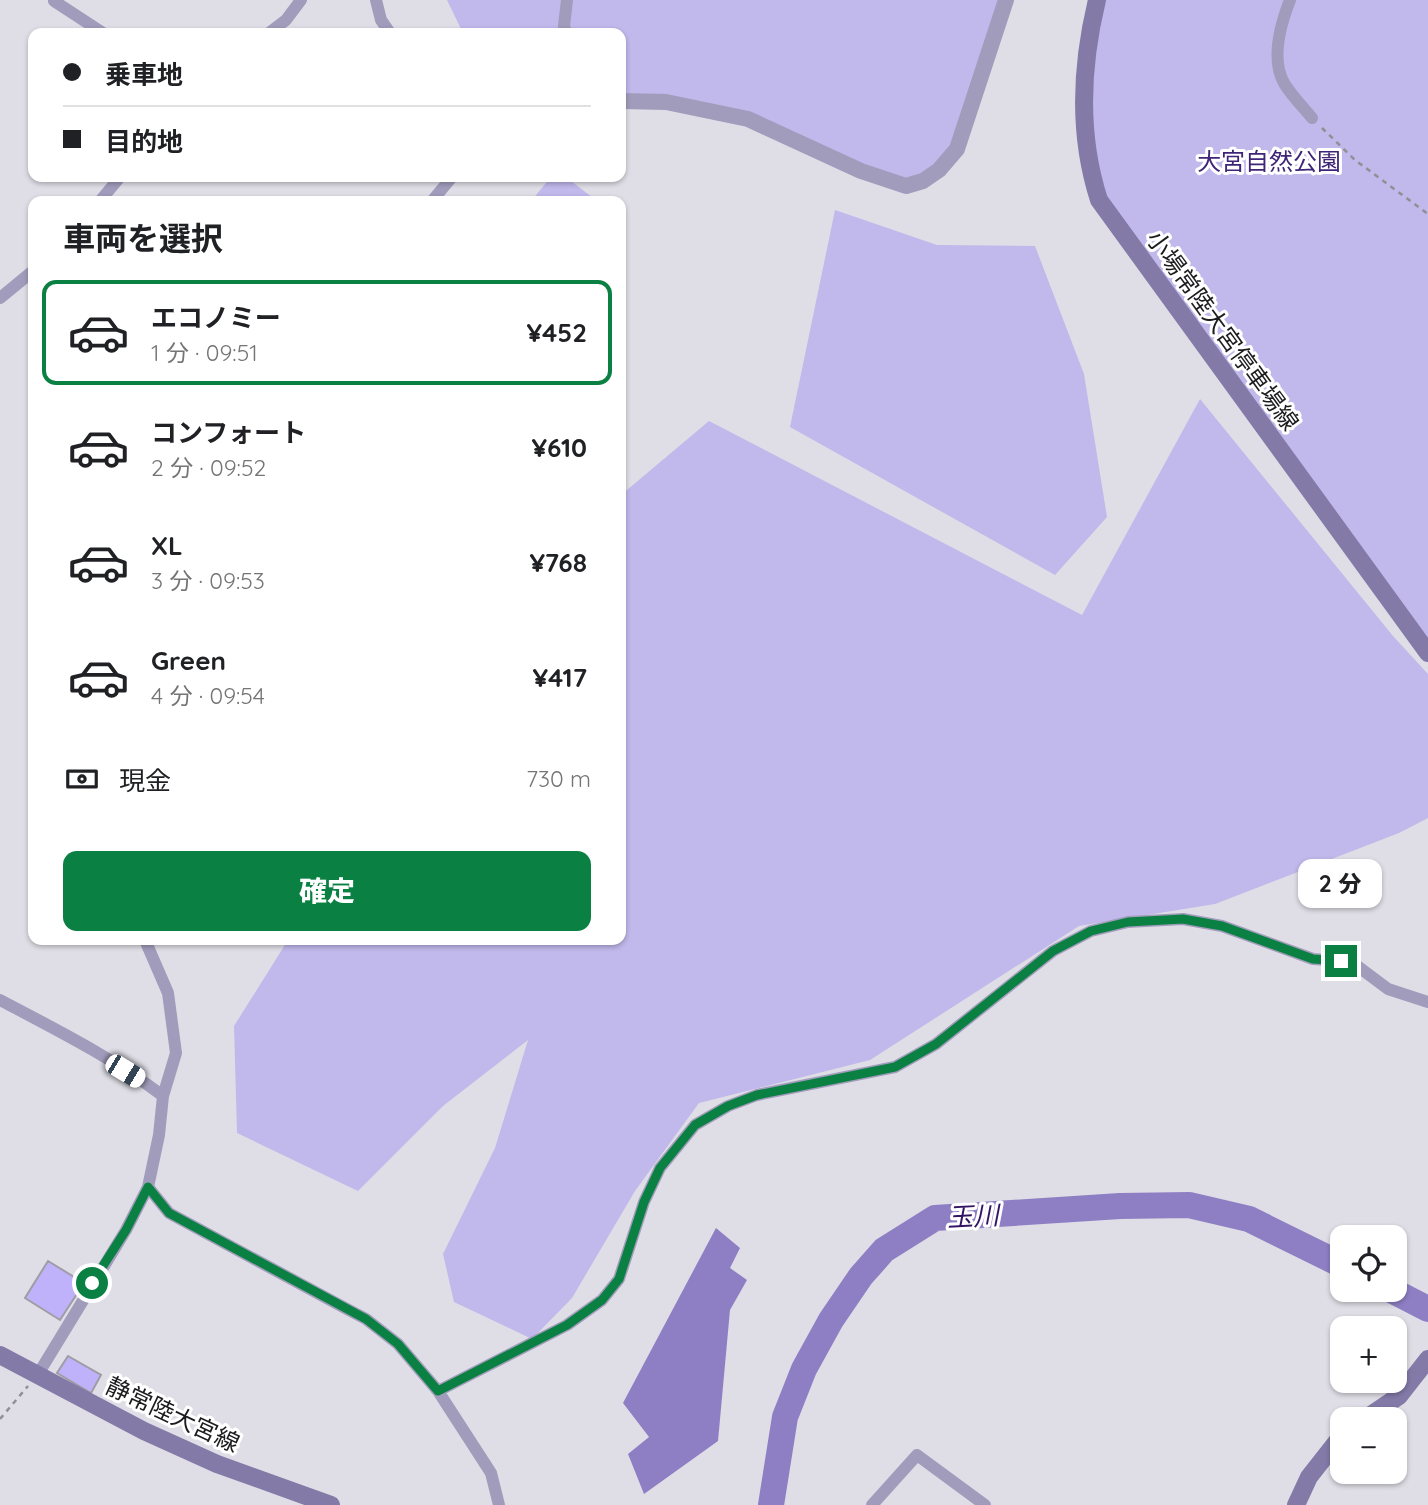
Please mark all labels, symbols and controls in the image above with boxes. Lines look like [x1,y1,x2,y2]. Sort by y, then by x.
text: 乗車地 [105,58,183,91]
text: 目的地 [105,125,183,158]
park label: 大宮自然公園 [1197,146,1341,176]
text: 車両を選択 [63,218,223,258]
street label: 小場常陸大宮停車場線 [1140,224,1306,436]
icon: car [67,301,130,364]
text: エコノミー [151,301,281,334]
text: ¥452 [526,316,587,349]
text: 1 分 · 09:51 [151,338,258,367]
icon: car [67,416,130,479]
text: コンフォート [151,416,306,449]
text: ¥610 [532,431,587,464]
text: 2 分 · 09:52 [151,453,266,482]
text: XL [151,529,183,562]
icon: car [67,531,130,594]
text: ¥768 [529,546,587,579]
text: 3 分 · 09:53 [151,566,265,595]
text: Green [151,644,226,677]
icon: car [67,646,130,709]
text: ¥417 [533,661,587,694]
text: 4 分 · 09:54 [151,681,265,710]
icon: cash [63,760,101,798]
text: 現金 [119,764,171,797]
text: 730 m [526,764,591,793]
button: 確定 [63,851,591,931]
callout: 2 分 [1299,860,1383,908]
text: 2 分 [1319,869,1361,898]
route end [1325,945,1357,977]
car [102,1051,149,1091]
water label: 玉川 [946,1198,1003,1234]
map controls [1330,1225,1407,1484]
button: locate [1330,1225,1407,1302]
route start [76,1267,108,1299]
button: + [1330,1316,1407,1393]
street label: 静常陸大宮線 [101,1370,245,1458]
button: − [1330,1407,1407,1484]

